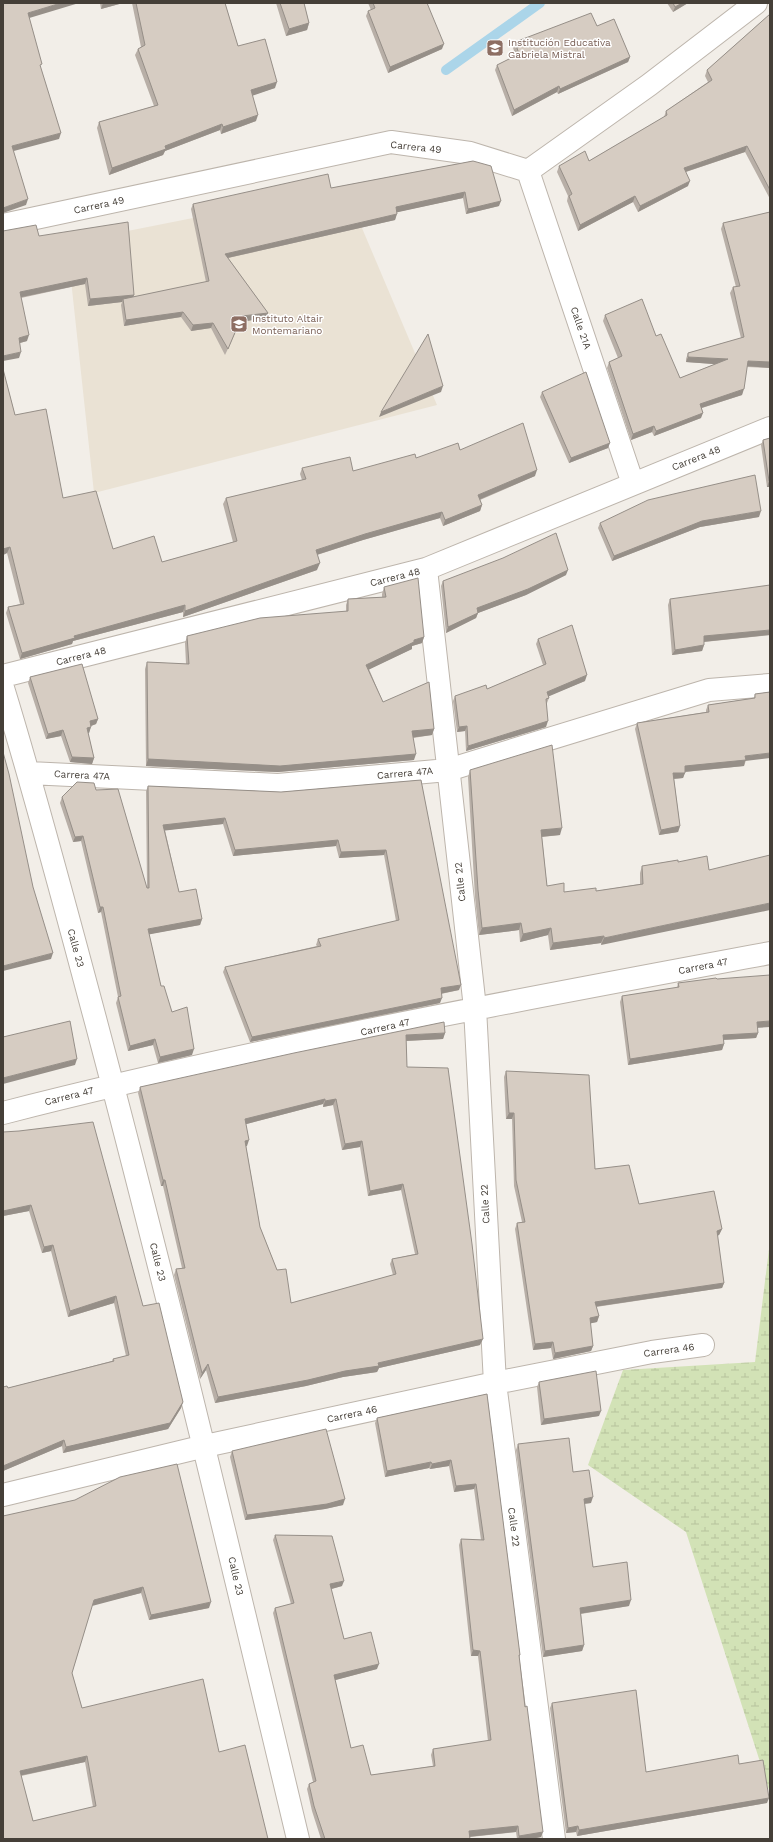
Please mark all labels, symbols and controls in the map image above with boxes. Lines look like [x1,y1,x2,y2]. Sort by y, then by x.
place label: Institución Educativa Gabriela Mistral [508,37,611,60]
school or university icon: Institución Educativa Gabriela Mistral [485,38,505,58]
street label: Carrera 49 [390,139,442,155]
street label: Carrera 49 [73,194,125,216]
street label: Calle 21A [569,305,594,351]
place label: Instituto Altair Montemariano [252,313,323,336]
school or university icon: Instituto Altair Montemariano [229,314,249,334]
street label: Carrera 48 [670,443,722,473]
street label: Carrera 48 [369,565,421,589]
street label: Carrera 48 [55,644,107,668]
street label: Carrera 47A [376,765,434,781]
street label: Carrera 47A [54,768,111,782]
street label: Calle 22 [452,862,468,902]
street label: Calle 23 [66,928,86,969]
street label: Carrera 47 [677,956,729,976]
street label: Carrera 47 [359,1016,411,1038]
street label: Carrera 47 [43,1084,95,1107]
street label: Calle 22 [478,1184,492,1224]
street label: Calle 23 [148,1242,168,1283]
street label: Carrera 46 [643,1341,695,1359]
street label: Carrera 46 [326,1403,378,1425]
street label: Calle 22 [506,1507,522,1547]
street label: Calle 23 [226,1556,246,1597]

